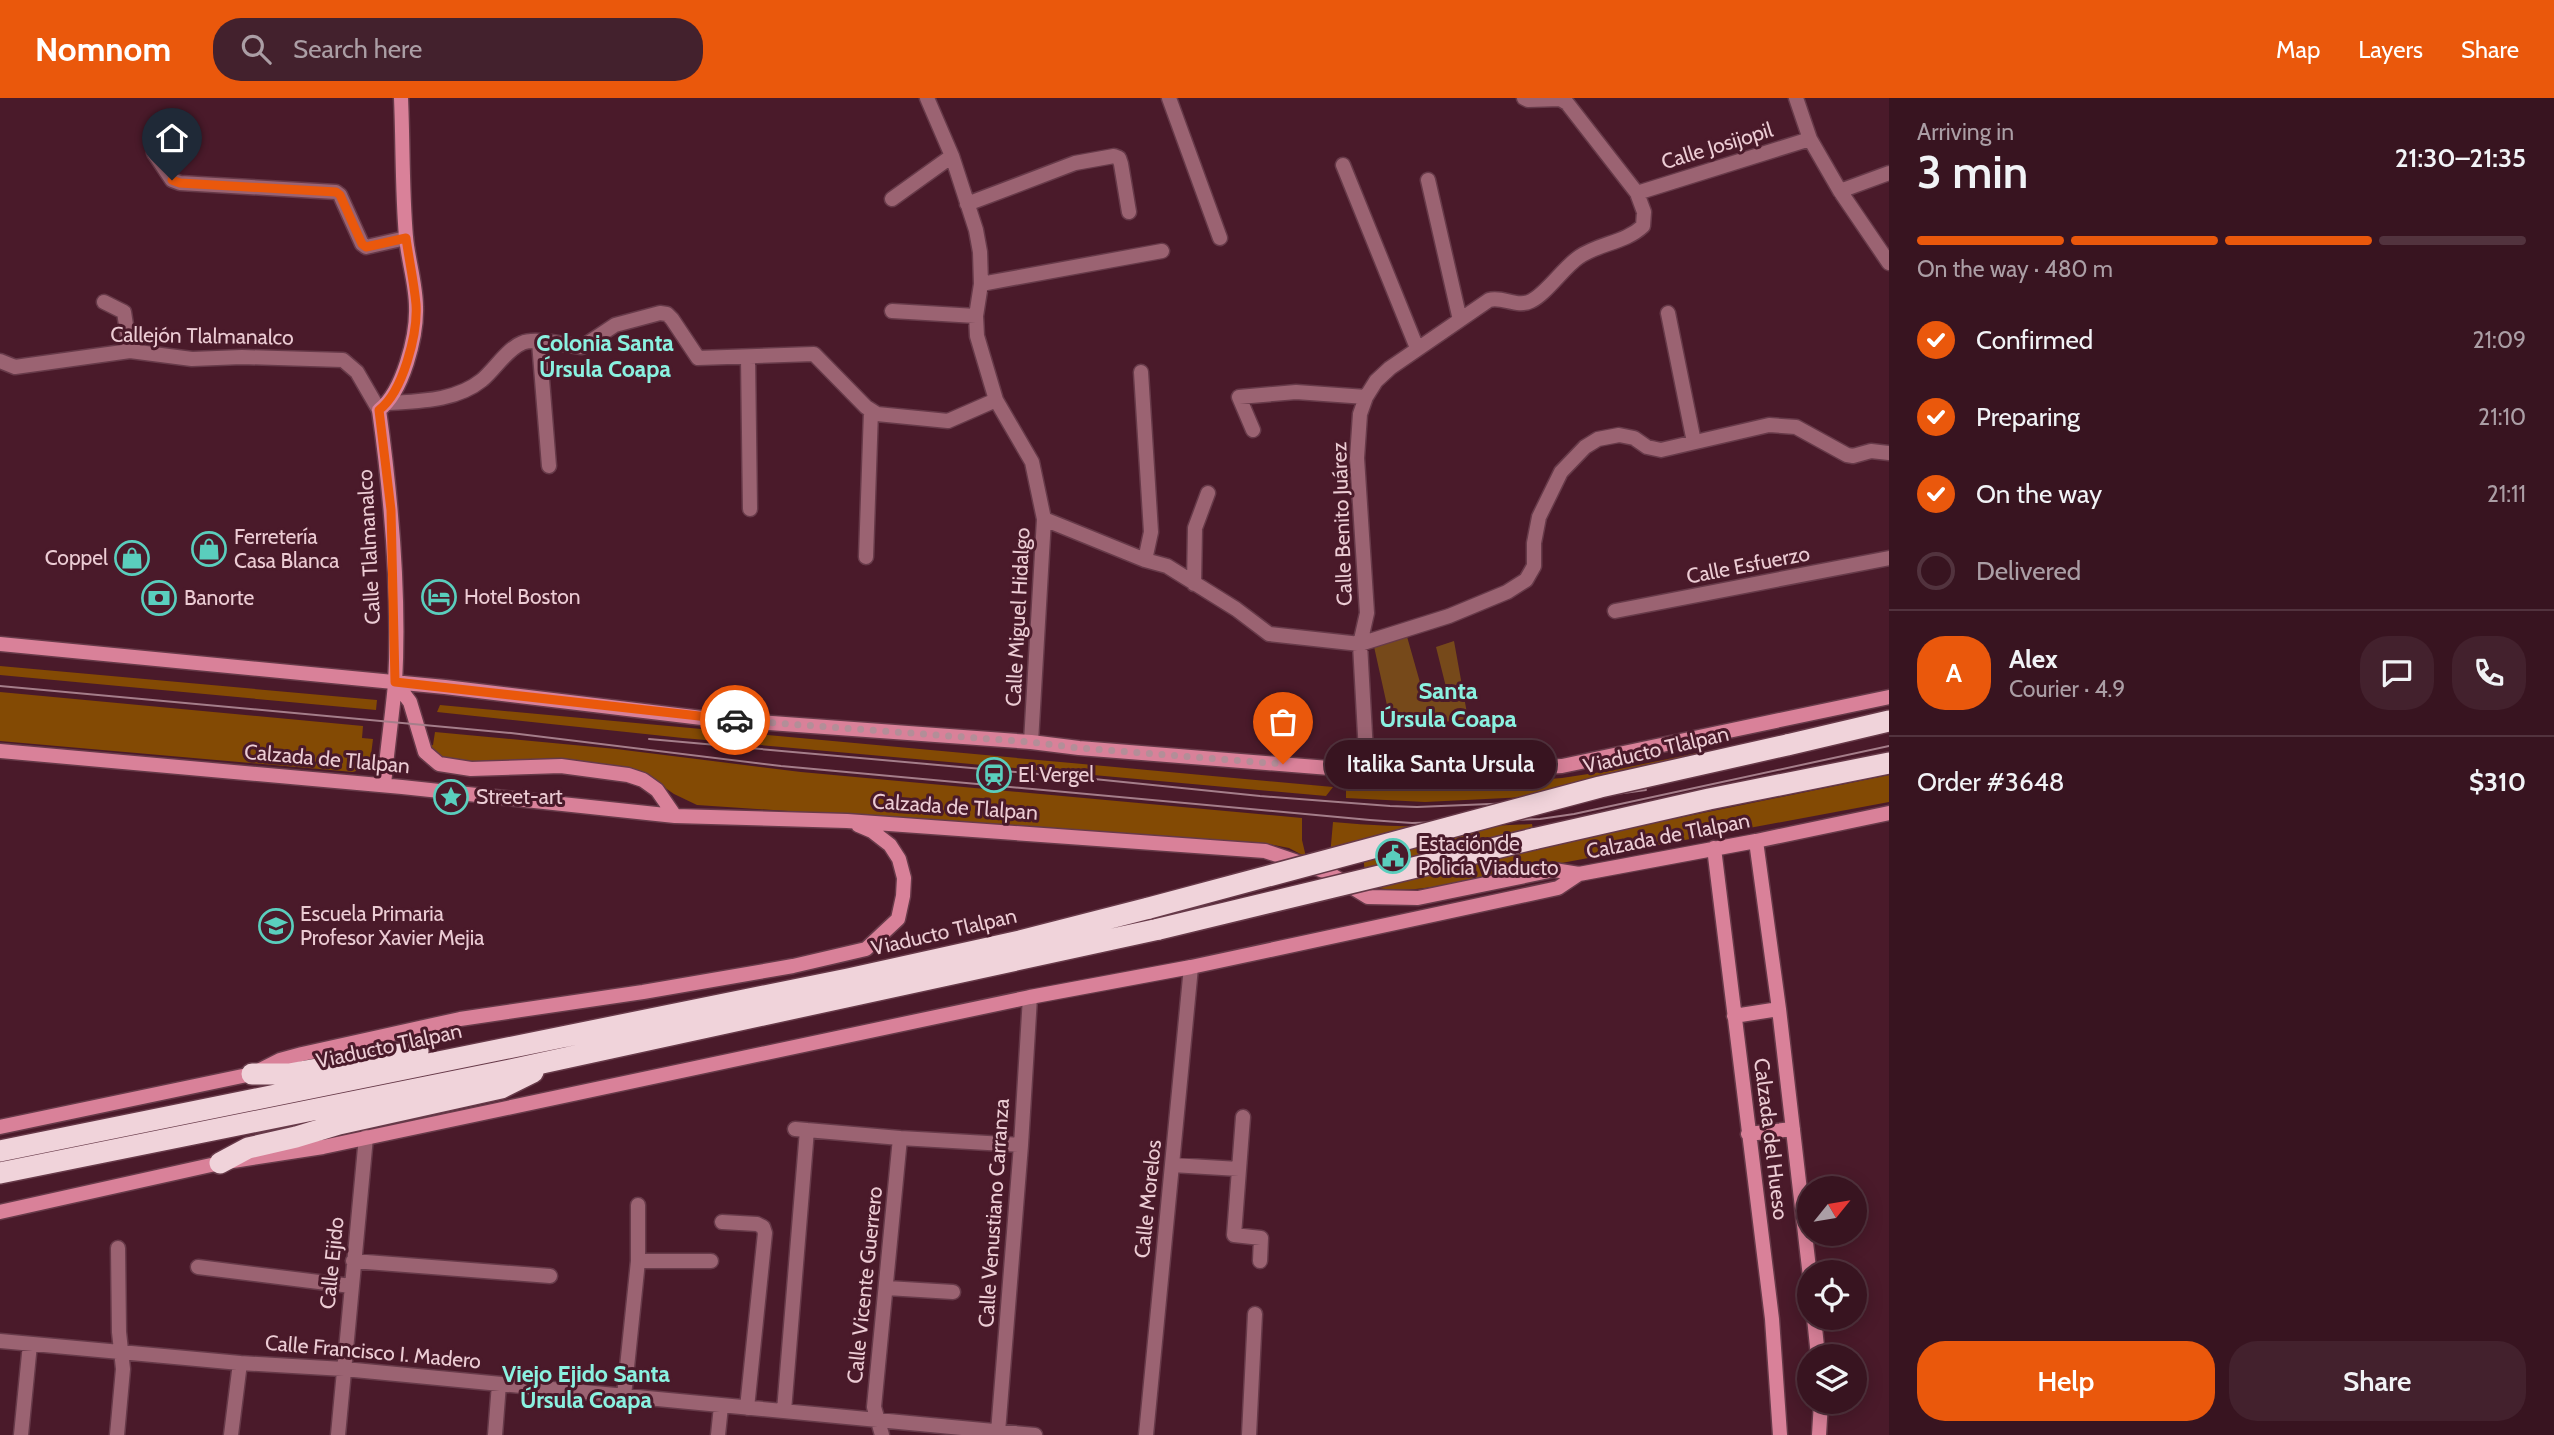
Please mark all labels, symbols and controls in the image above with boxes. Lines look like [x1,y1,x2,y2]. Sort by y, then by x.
search box [213,18,703,81]
text: Nomnom [35,29,171,69]
icon: search [237,30,275,68]
text: Search here [293,33,422,65]
text: Map [2276,35,2320,64]
text: Layers [2358,35,2423,64]
text: Share [2461,35,2519,64]
pin [142,108,202,180]
street label: Calle Josijopil [1658,117,1776,175]
text: Arriving in [1917,118,2014,146]
icon: home [153,119,191,157]
text: 21:30–21:35 [2395,142,2526,174]
text: 3 min [1917,144,2028,200]
text: On the way · 480 m [1917,255,2113,283]
street label: Callejón Tlalmanalco [110,321,294,351]
icon: check [1917,321,1955,359]
text: Confirmed [1976,324,2093,356]
text: 21:09 [2473,326,2526,354]
district label: Colonia Santa Úrsula Coapa [536,329,674,383]
icon: check [1917,398,1955,436]
text: Preparing [1976,401,2080,433]
text: 21:10 [2478,403,2526,431]
street label: Calle Benito Juárez [1326,441,1357,607]
street label: Calle Tlalmanalco [352,469,385,625]
icon: check [1917,475,1955,513]
text: On the way [1976,478,2102,510]
text: 21:11 [2487,480,2526,508]
place label: Ferretería Casa Blanca [234,524,339,573]
street label: Calle Miguel Hidalgo [1000,527,1035,707]
shop icon: Ferretería Casa Blanca [190,530,228,568]
shop icon: Coppel [113,539,151,577]
street label: Calle Esfuerzo [1684,540,1812,589]
place label: Coppel [45,545,108,570]
text: Delivered [1976,555,2081,587]
hotel icon: Hotel Boston [420,578,458,616]
bank icon: Banorte [140,579,178,617]
place label: Hotel Boston [464,584,580,609]
place label: Banorte [184,585,255,610]
button: chat [2360,636,2434,710]
button: phone [2452,636,2526,710]
text: Alex [2009,643,2058,675]
text: A [1946,657,1962,689]
text: Courier · 4.9 [2009,675,2125,703]
district label: Santa Úrsula Coapa [1379,676,1517,733]
courier [700,685,770,755]
pin [1253,692,1313,764]
icon: car [716,701,754,739]
icon: bag [1264,703,1302,741]
street label: Viaducto Tlalpan [1581,721,1731,778]
street label: Calzada de Tlalpan [243,739,411,778]
callout: Italika Santa Ursula [1325,740,1556,788]
text: Italika Santa Ursula [1347,750,1534,778]
station icon: El Vergel [975,756,1013,794]
place label: El Vergel [1018,762,1094,787]
text: Order #3648 [1917,766,2064,798]
text: $310 [2469,766,2526,798]
place icon: Street-art [432,778,470,816]
place label: Street-art [476,784,563,809]
street label: Calzada de Tlalpan [871,788,1039,825]
street label: Calzada de Tlalpan [1584,807,1752,864]
place label: Estación de Policía Viaducto [1418,831,1559,880]
public building icon: Estación de Policía Viaducto [1374,837,1412,875]
place label: Escuela Primaria Profesor Xavier Mejia [300,901,484,951]
street label: Viaducto Tlalpan [869,903,1019,960]
school or university icon: Escuela Primaria Profesor Xavier Mejia [257,907,295,945]
street label: Viaducto Tlalpan [314,1018,464,1073]
street label: Calzada del Hueso [1749,1056,1794,1221]
street label: Calle Venustiano Carranza [973,1098,1014,1328]
street label: Calle Morelos [1129,1138,1166,1259]
north arrow [1797,1176,1867,1246]
map controls [1797,1176,1867,1414]
street label: Calle Vicente Guerrero [842,1185,887,1385]
street label: Calle Ejido [314,1216,350,1310]
button: locate [1797,1260,1867,1330]
street label: Calle Francisco I. Madero [264,1330,482,1373]
button: Help [1917,1341,2215,1421]
button: Share [2229,1341,2526,1421]
button: layers [1797,1344,1867,1414]
district label: Viejo Ejido Santa Úrsula Coapa [502,1360,670,1414]

